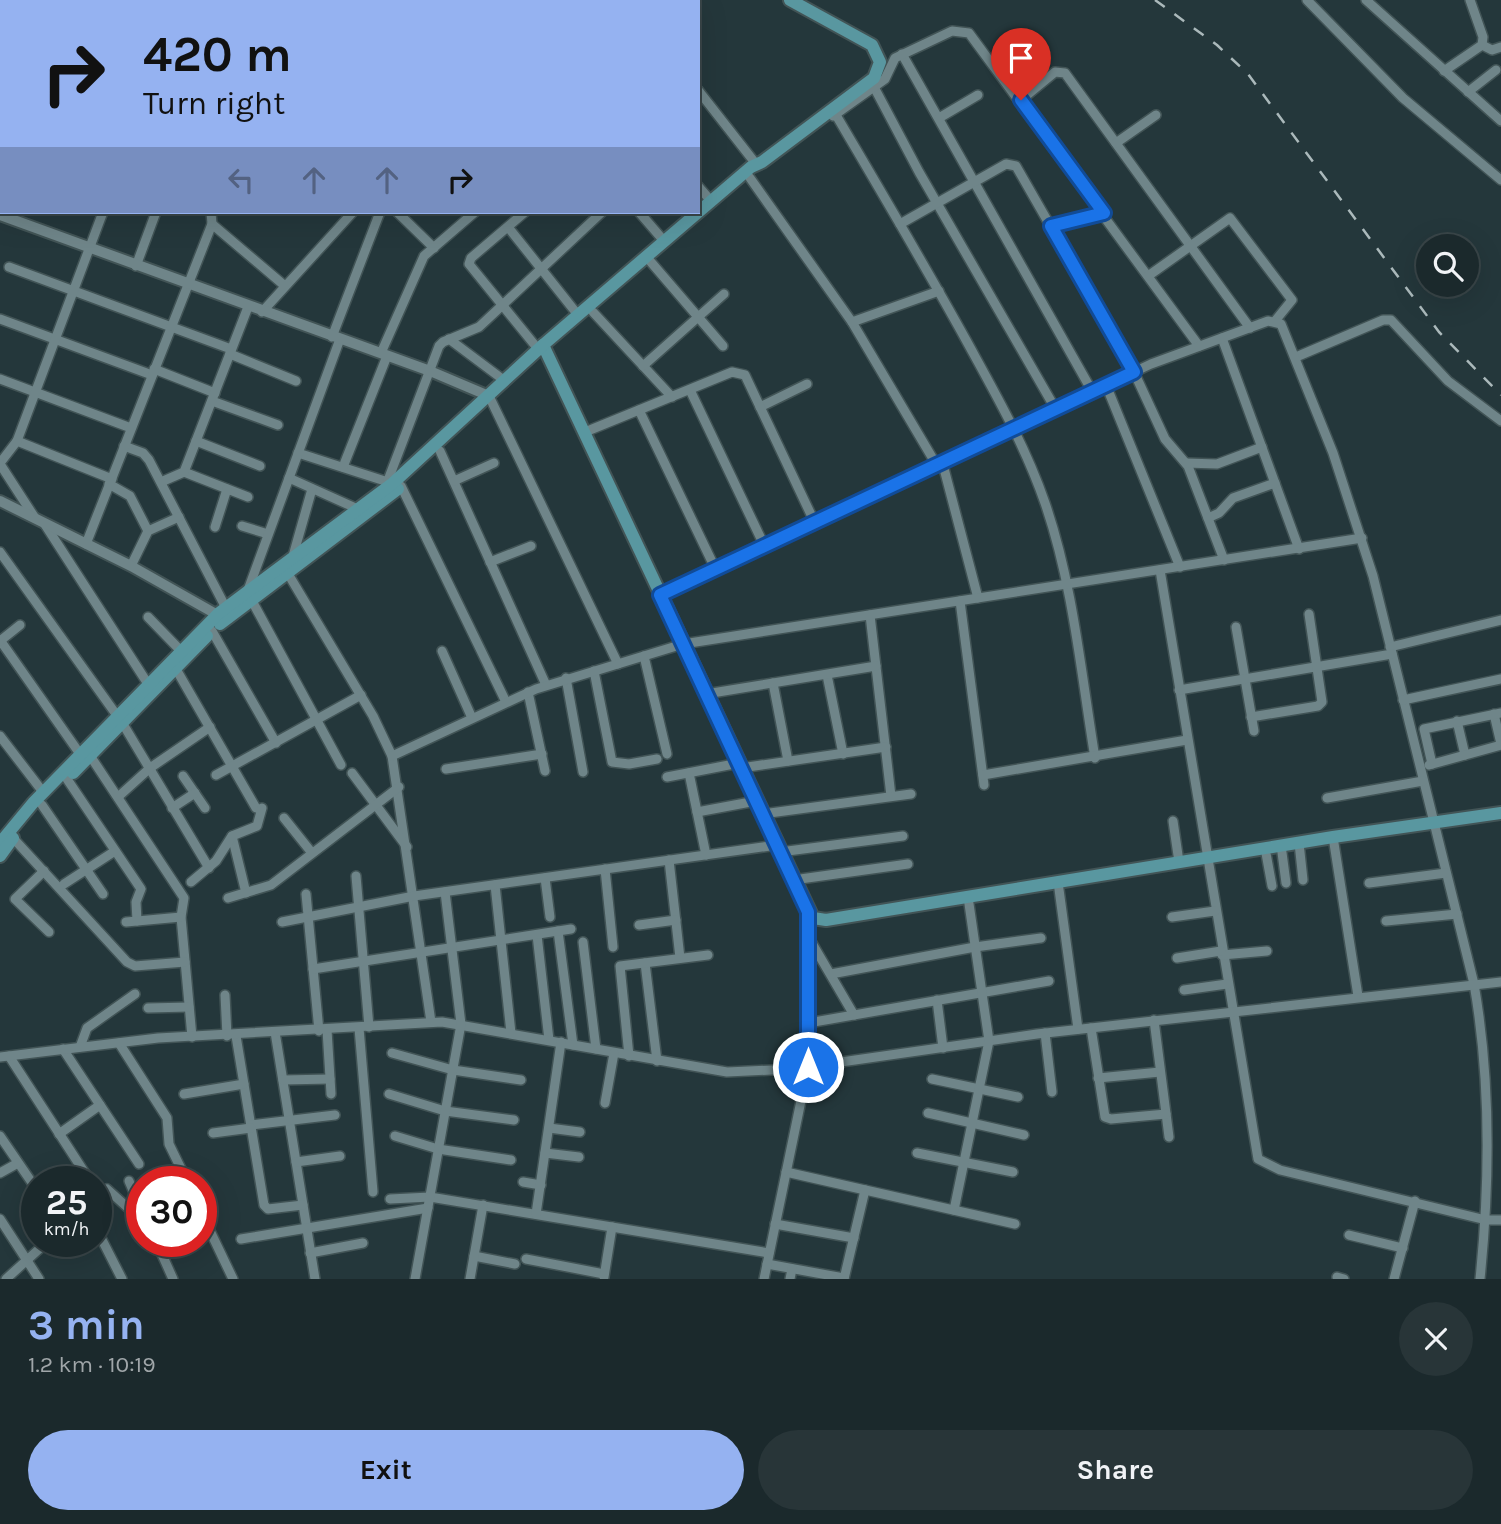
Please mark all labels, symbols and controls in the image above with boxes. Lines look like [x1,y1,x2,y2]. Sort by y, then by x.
text: 420 m [143,26,292,83]
icon: right [28,28,119,119]
pin [991,28,1051,100]
icon: arrive [1002,39,1040,77]
text: Turn right [143,85,285,122]
icon: left [222,161,260,199]
icon: ahead [295,161,333,199]
icon: ahead [368,161,406,199]
icon: right [441,161,479,199]
map controls [1416,234,1479,297]
button: search [1416,234,1479,297]
position arrow [771,1030,845,1104]
speed limit sign: 30 [126,1166,217,1257]
text: 25 [46,1182,87,1223]
text: km/h [44,1218,89,1240]
text: 3 min [28,1300,145,1350]
button: close [1399,1302,1473,1376]
text: 1.2 km · 10:19 [28,1351,156,1378]
button: Exit [28,1430,744,1510]
button: Share [758,1430,1473,1510]

